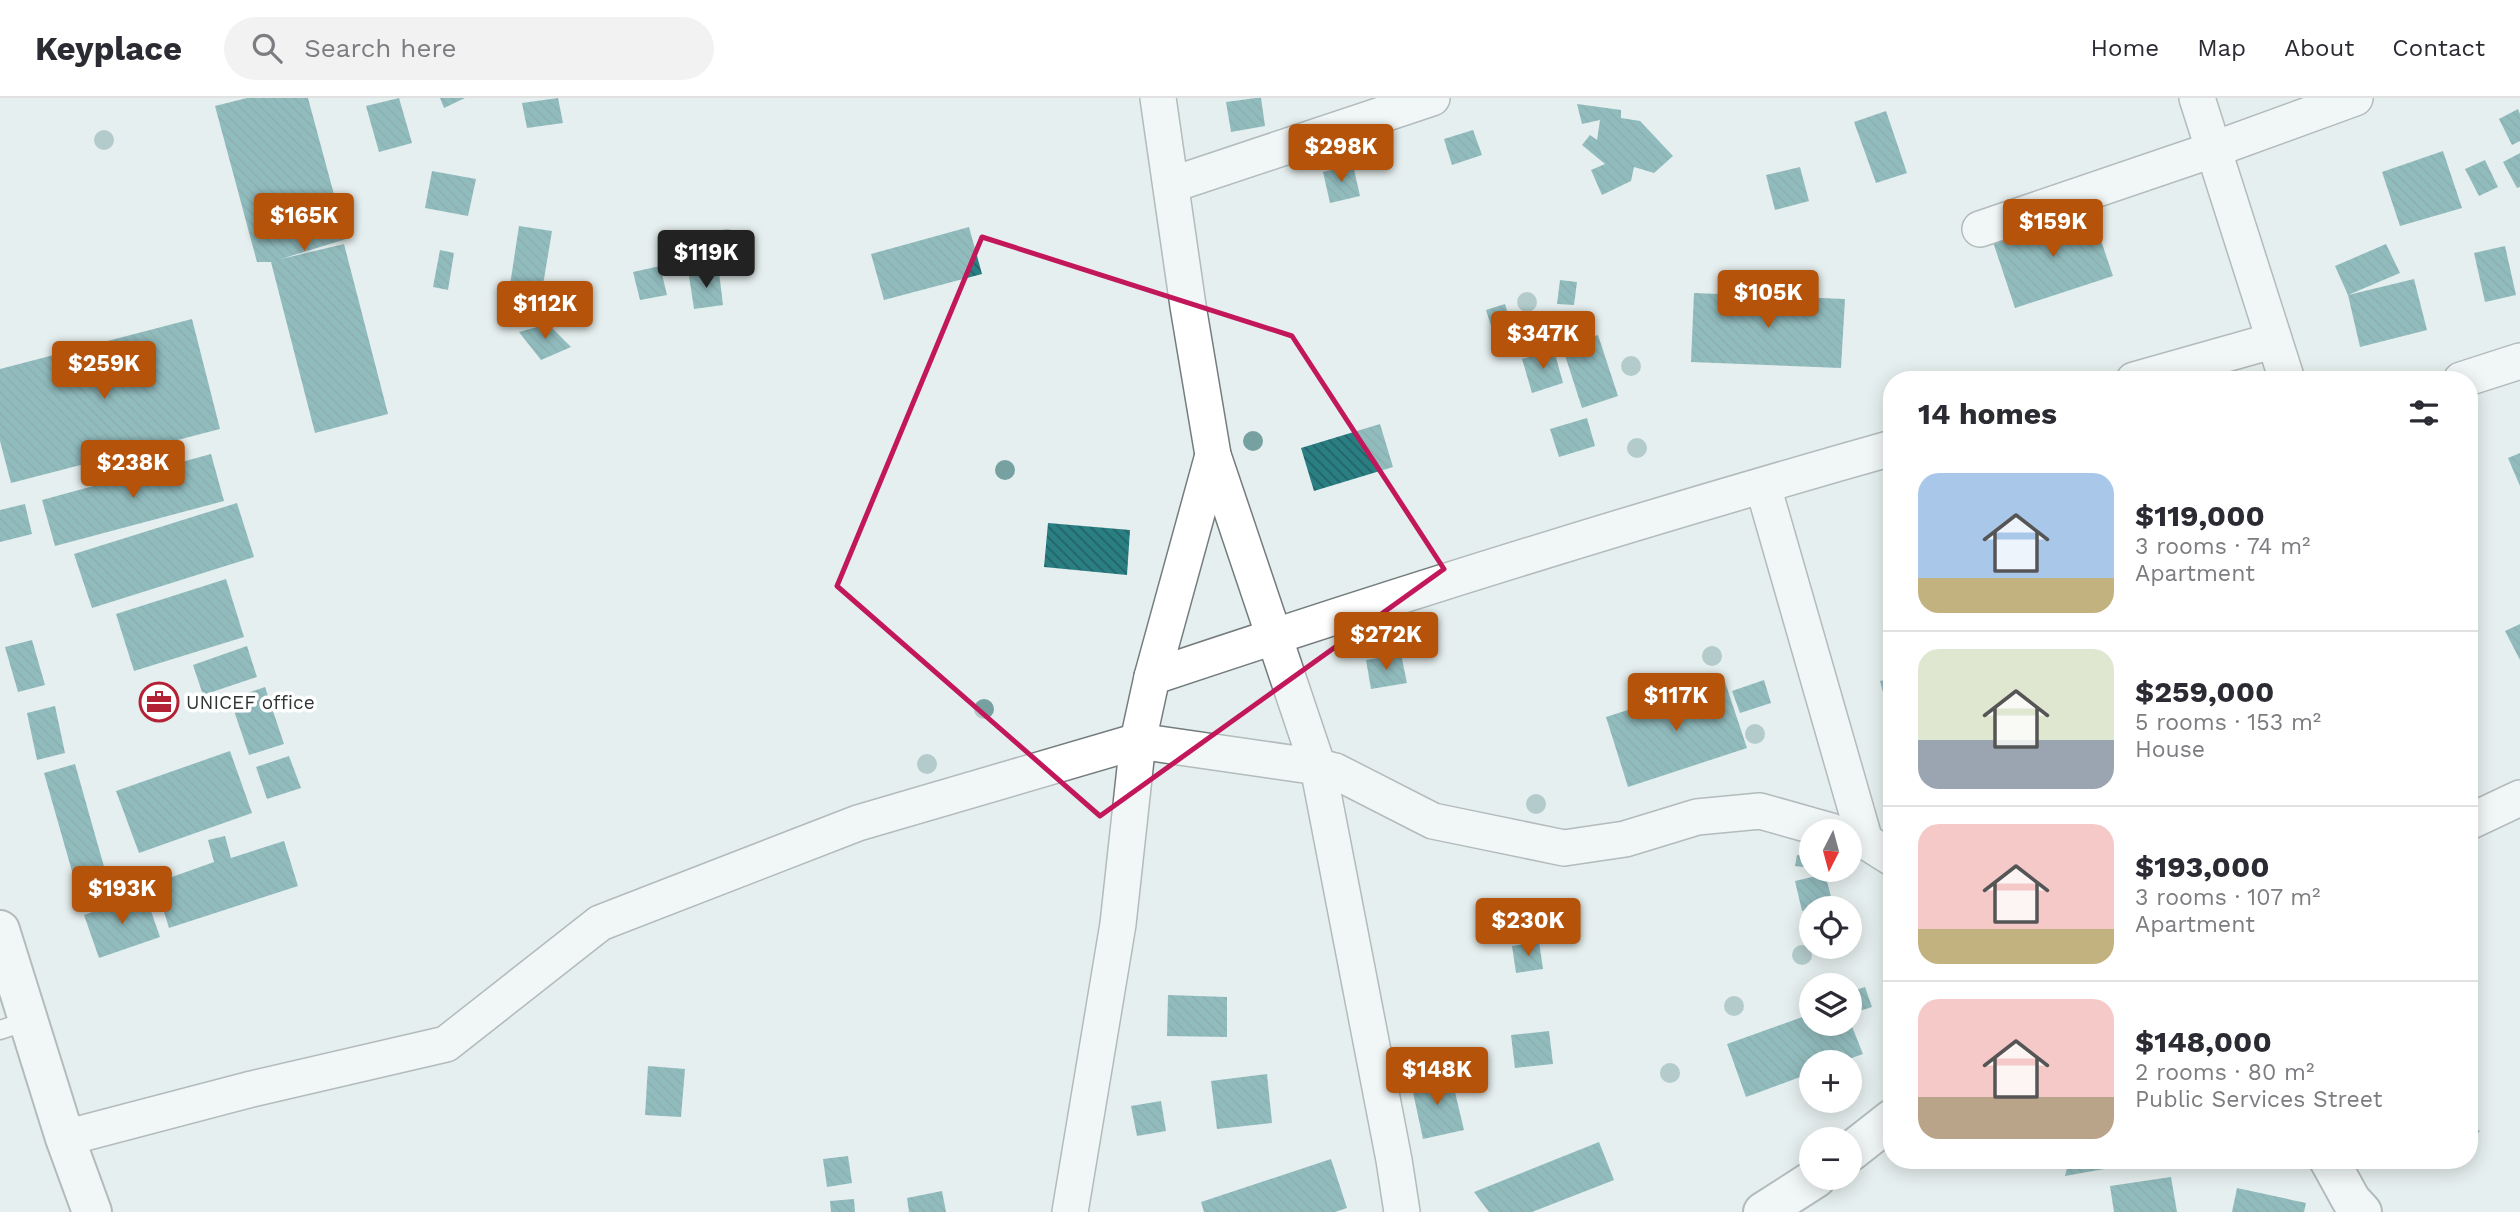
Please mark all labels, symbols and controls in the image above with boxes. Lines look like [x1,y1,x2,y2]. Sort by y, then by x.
search box [224,17,714,80]
text: Keyplace [35,29,182,68]
icon: search [248,29,286,67]
text: Search here [304,33,457,63]
text: Home [2091,34,2159,62]
text: Map [2197,34,2246,62]
text: About [2284,34,2354,62]
text: Contact [2392,34,2485,62]
pin: $298K [1292,125,1390,184]
text: $298K [1305,133,1377,160]
pin: $165K [255,194,353,253]
pin: $159K [2004,200,2102,259]
text: $165K [270,202,338,229]
text: $159K [2019,208,2087,235]
pin: $119K [657,230,755,290]
text: $119K [674,239,738,266]
pin: $105K [1719,271,1817,330]
text: $105K [1734,279,1802,306]
pin: $112K [496,282,594,341]
text: $112K [513,290,577,317]
pin: $347K [1494,312,1592,371]
text: $347K [1507,320,1579,347]
pin: $259K [55,342,153,401]
text: $259K [68,350,140,377]
icon: filters [2405,394,2443,432]
text: 14 homes [1918,396,2057,431]
pin: $238K [84,440,182,500]
text: $238K [97,449,169,476]
text: $119,000 [2135,498,2265,533]
icon: home [1974,501,2058,585]
text: 3 rooms · 74 m² [2135,533,2310,560]
text: Apartment [2135,560,2255,587]
pin: $272K [1337,612,1435,672]
text: $272K [1350,621,1422,648]
pin: $117K [1627,674,1725,733]
text: $259,000 [2135,674,2274,709]
icon: home [1974,677,2058,761]
office icon: UNICEF office [138,681,180,723]
text: $117K [1644,682,1708,709]
place label: UNICEF office [186,691,315,714]
text: 5 rooms · 153 m² [2135,709,2321,736]
text: House [2135,736,2205,763]
north arrow [1799,819,1862,882]
map controls [1799,819,1862,1190]
text: $193,000 [2135,849,2270,884]
icon: home [1974,852,2058,936]
pin: $193K [73,866,171,926]
text: $193K [88,875,156,902]
text: 3 rooms · 107 m² [2135,884,2321,911]
button: locate [1799,896,1862,959]
pin: $230K [1479,898,1577,958]
text: $230K [1492,907,1564,934]
text: Apartment [2135,911,2255,938]
button: layers [1799,973,1862,1036]
text: $148,000 [2135,1024,2272,1059]
icon: home [1974,1027,2058,1111]
pin: $148K [1388,1048,1486,1107]
button: + [1799,1050,1862,1113]
text: $148K [1402,1056,1472,1083]
text: 2 rooms · 80 m² [2135,1059,2314,1086]
text: Public Services Street [2135,1086,2382,1113]
button: − [1799,1127,1862,1190]

